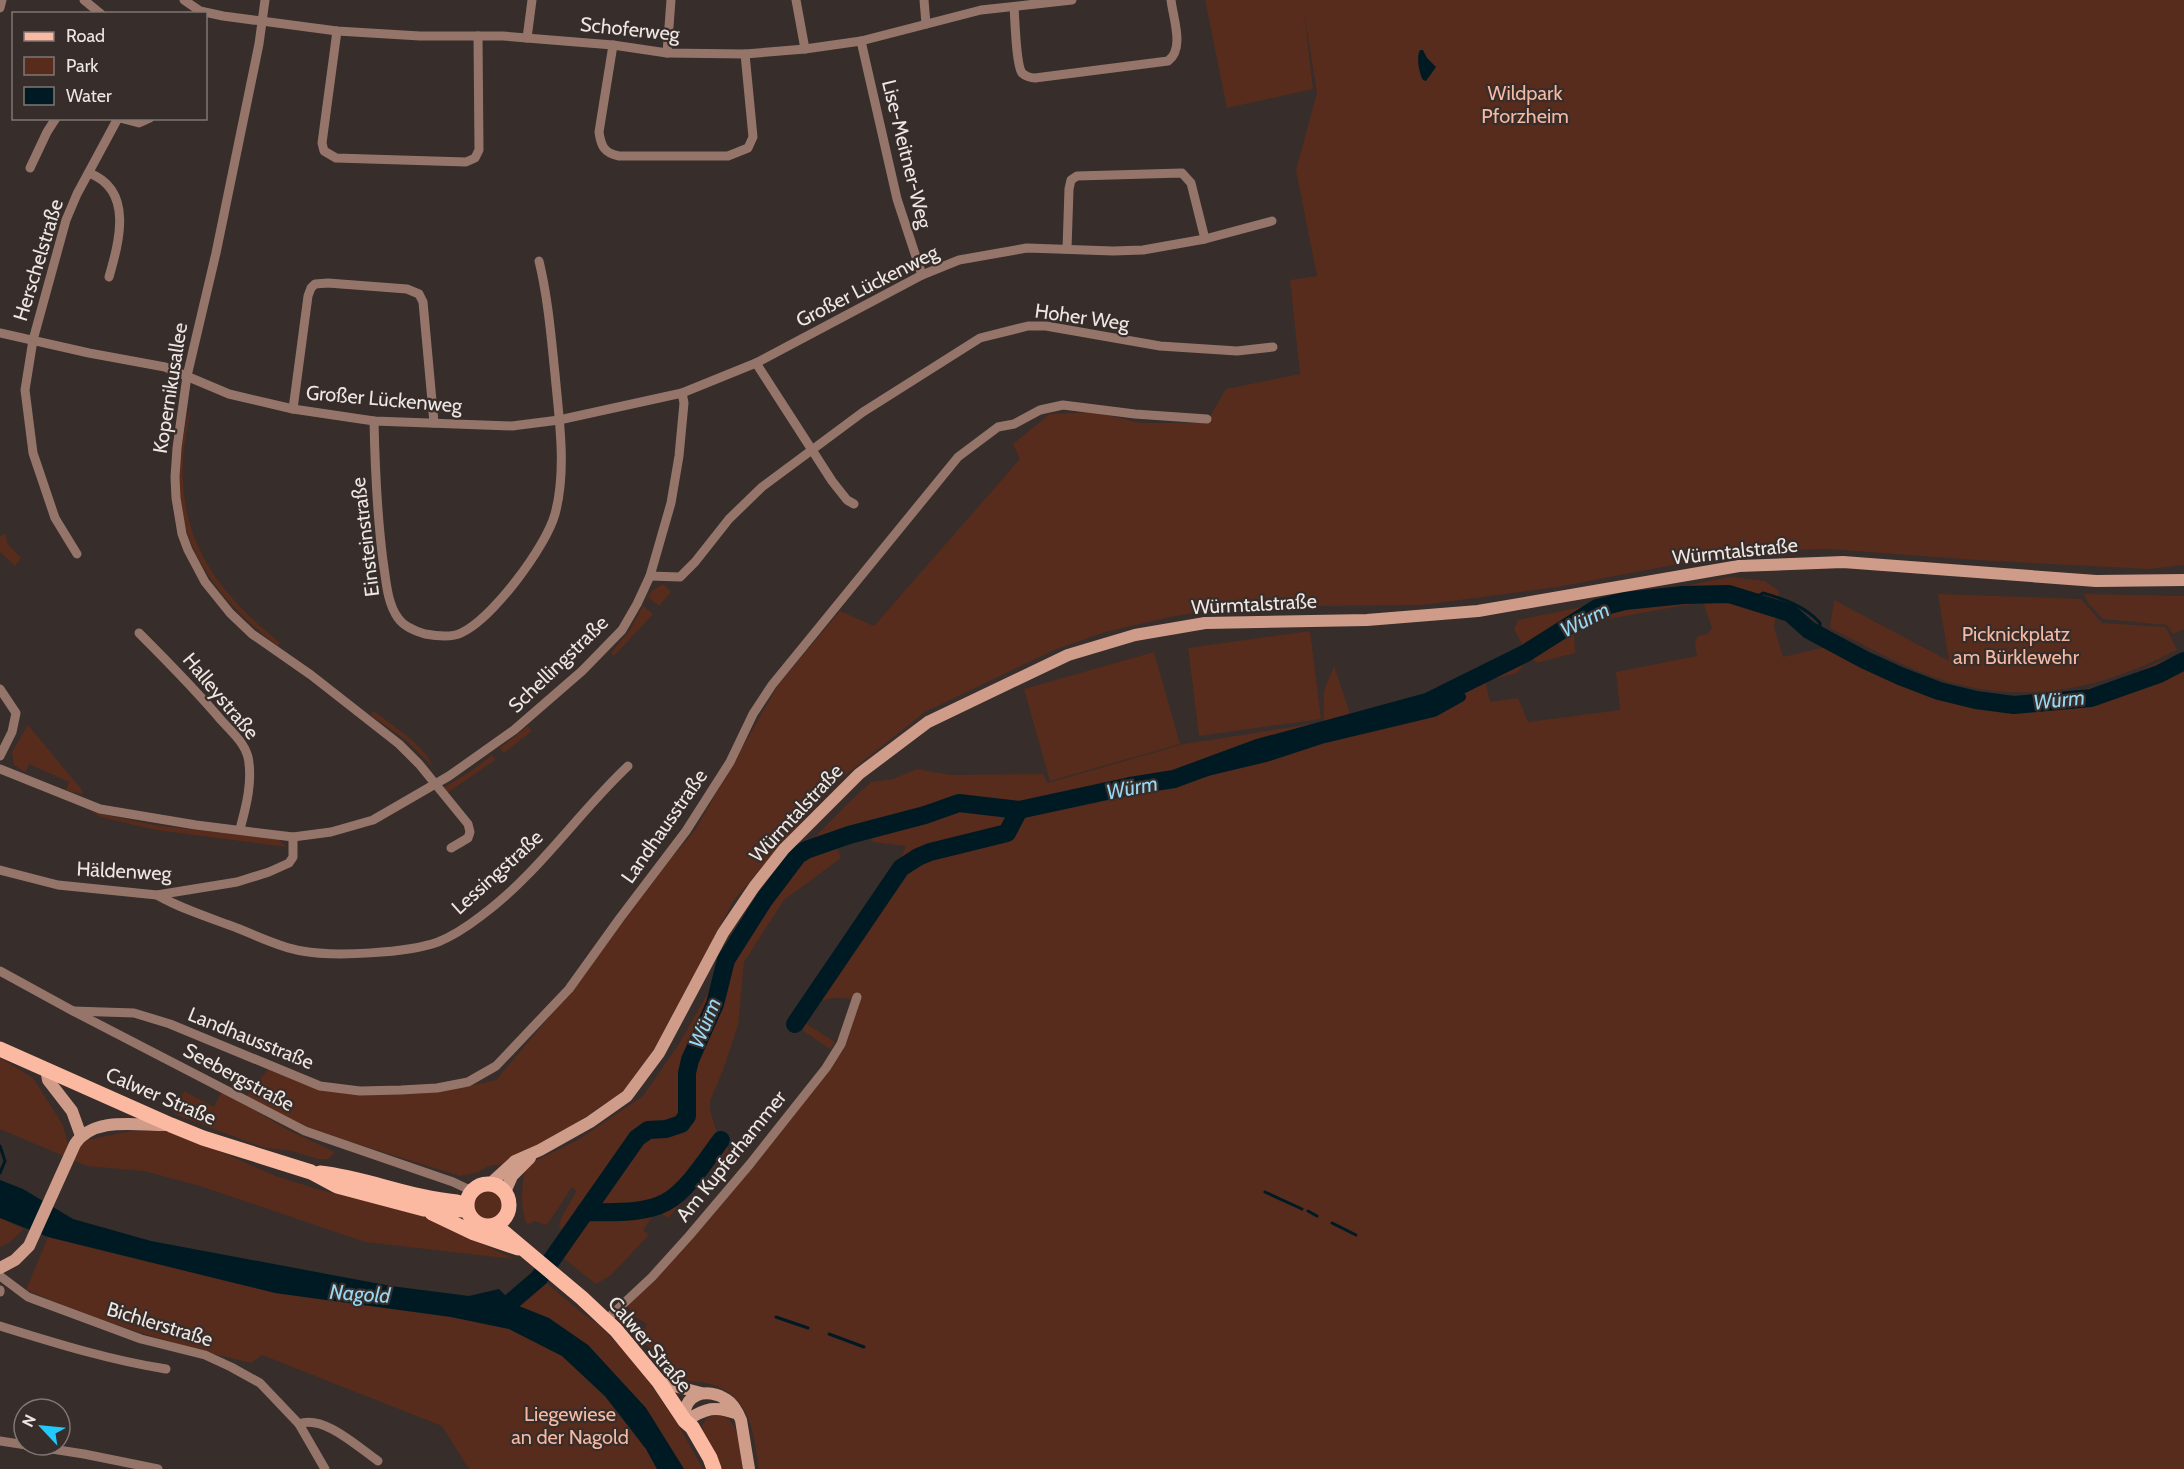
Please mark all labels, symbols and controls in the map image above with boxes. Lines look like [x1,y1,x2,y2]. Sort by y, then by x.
legend [12,12,207,120]
street label: Schoferweg [579,12,682,46]
text: Road [66,25,105,47]
text: Park [66,55,99,77]
street label: Lise-Meitner-Weg [877,77,937,232]
park label: Wildpark Pforzheim [1481,81,1569,128]
text: Water [66,85,112,107]
street label: Herschelstraße [8,196,68,324]
street label: Großer Lückenweg [792,239,943,332]
street label: Hoher Weg [1033,298,1132,336]
street label: Kopernikusallee [148,321,192,455]
street label: Großer Lückenweg [305,380,464,418]
street label: Einsteinstraße [346,476,384,598]
street label: Würmtalstraße [1671,532,1799,570]
street label: Würmtalstraße [1190,589,1318,619]
water label: Würm [1556,597,1614,642]
street label: Schellingstraße [503,611,613,717]
park label: Picknickplatz am Bürklewehr [1953,622,2080,669]
street label: Halleystraße [178,648,264,744]
water label: Würm [2032,684,2086,715]
street label: Würmtalstraße [744,759,848,867]
street label: Landhausstraße [616,764,712,888]
water label: Würm [1104,770,1160,805]
street label: Lessingstraße [446,825,548,919]
street label: Häldenweg [76,857,173,886]
water label: Würm [683,994,726,1052]
street label: Landhausstraße [185,1002,317,1074]
street label: Seebergstraße [179,1038,299,1116]
street label: Calwer Straße [102,1062,220,1130]
street label: Am Kupferhammer [671,1085,792,1226]
water label: Nagold [329,1279,392,1308]
street label: Calwer Straße [603,1291,697,1397]
street label: Bichlerstraße [104,1296,216,1352]
north arrow [12,1397,72,1457]
park label: Liegewiese an der Nagold [511,1402,629,1449]
text: N [18,1411,40,1430]

